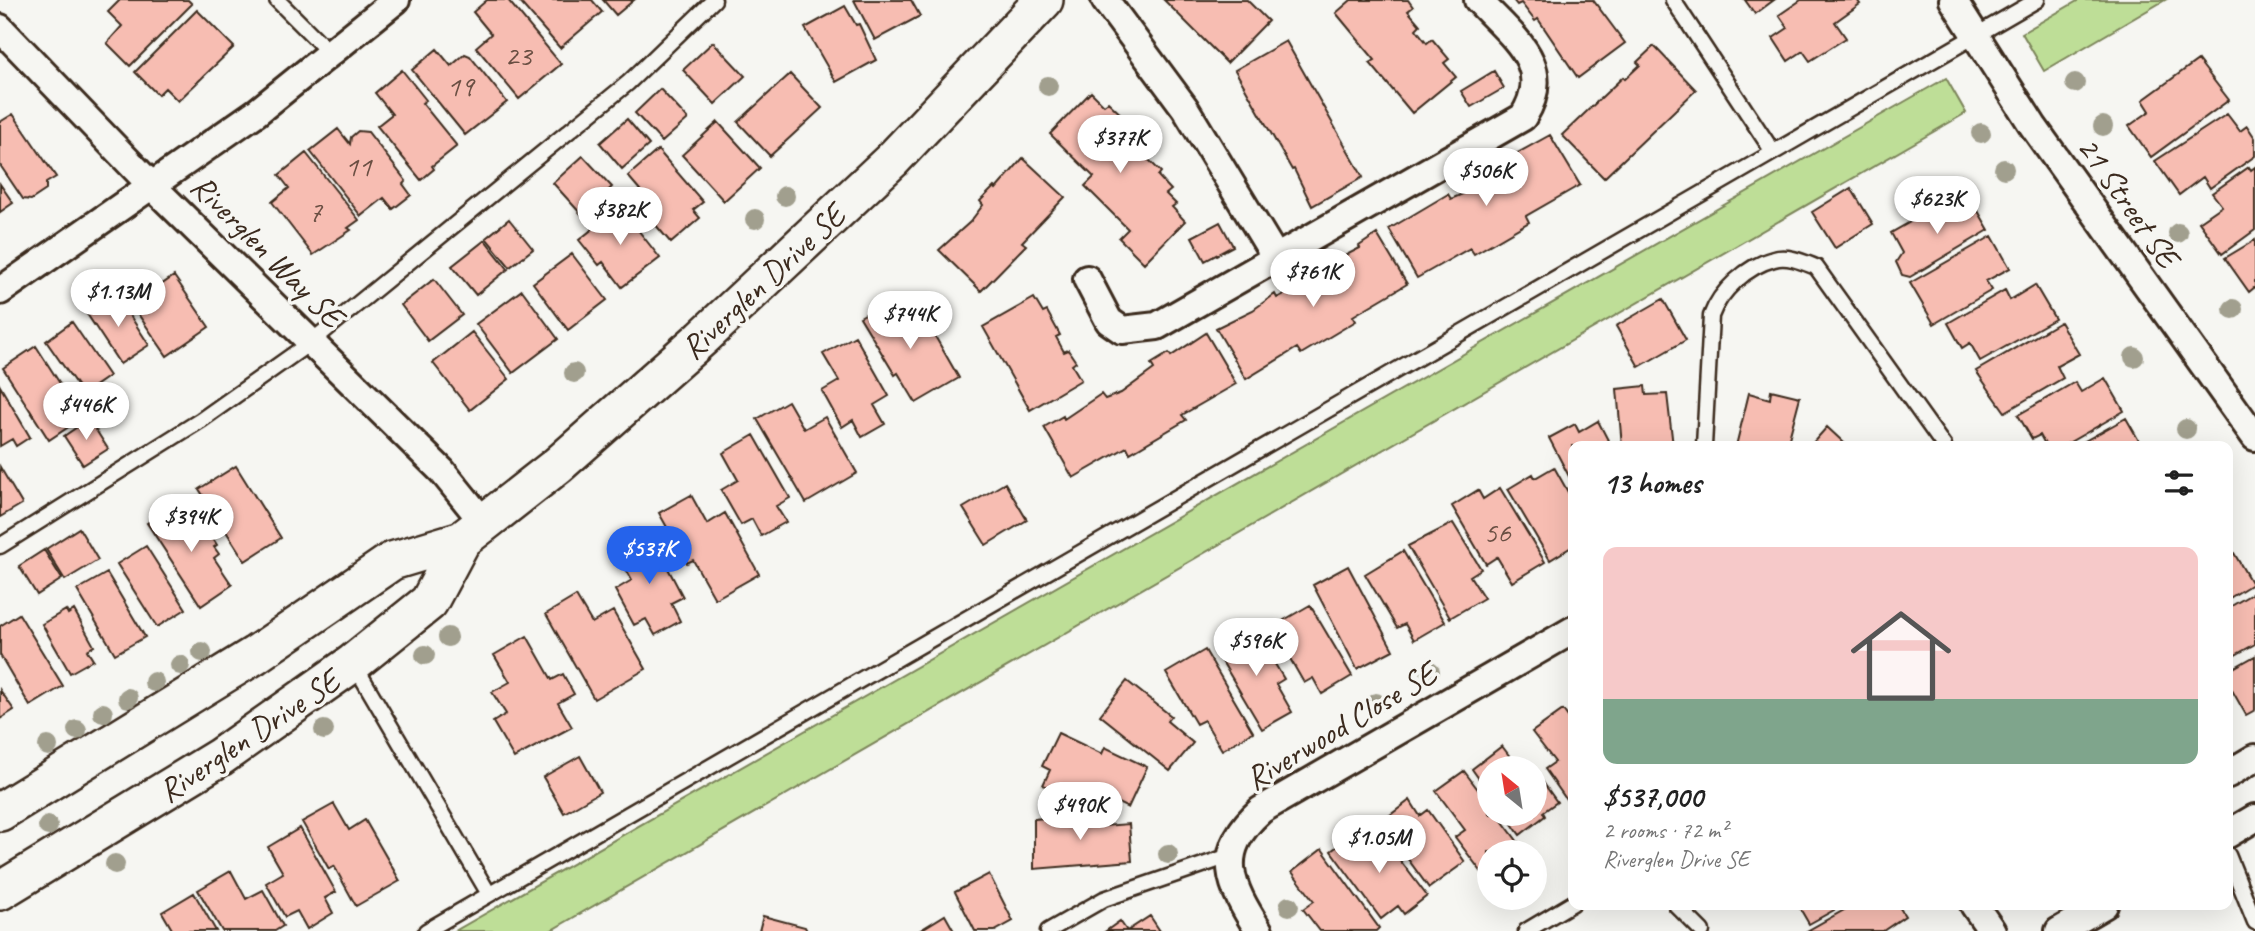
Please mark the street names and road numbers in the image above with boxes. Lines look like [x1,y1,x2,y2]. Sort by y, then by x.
street label: 21 Street SE [2068,128,2191,279]
street label: Riverglen Way SE [182,165,356,339]
street label: Riverglen Drive SE [672,192,857,368]
street label: Riverwood Close SE [1237,650,1448,799]
street label: Riverglen Drive SE [150,657,351,812]

